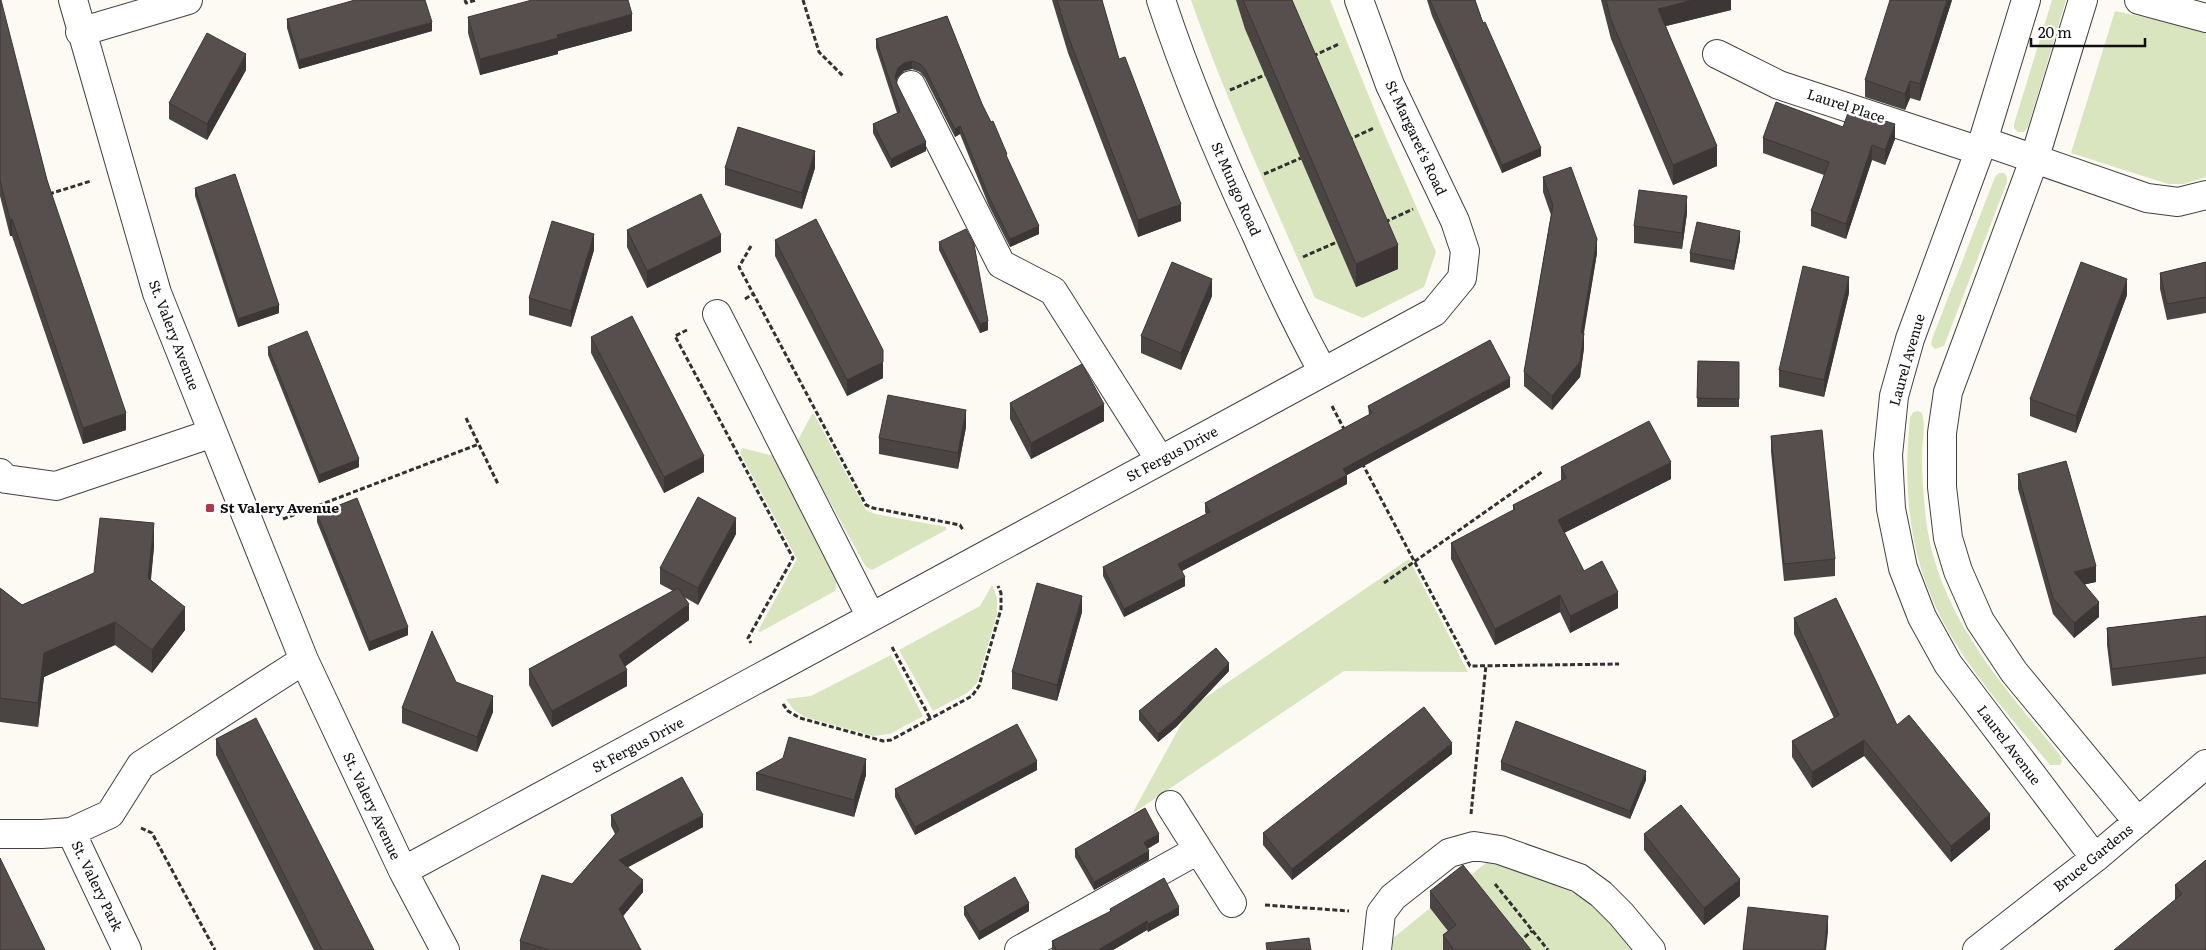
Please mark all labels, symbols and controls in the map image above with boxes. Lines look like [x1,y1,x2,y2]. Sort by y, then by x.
scale bar [2031,15,2145,47]
text: 20 m [2038,20,2072,43]
street label: St Margaret's Road [1381,77,1453,199]
street label: Laurel Place [1805,83,1888,127]
street label: St Mungo Road [1207,139,1267,239]
street label: St. Valery Avenue [145,277,205,393]
street label: Laurel Avenue [1883,311,1929,408]
street label: St Fergus Drive [1122,421,1221,486]
place label: St Valery Avenue [220,497,339,517]
marker: St Valery Avenue [204,502,216,514]
street label: Laurel Avenue [1973,700,2046,788]
street label: St Fergus Drive [588,712,687,777]
street label: St. Valery Avenue [339,749,407,863]
street label: Bruce Gardens [2048,819,2136,896]
street label: St. Valery Park [67,837,129,934]

